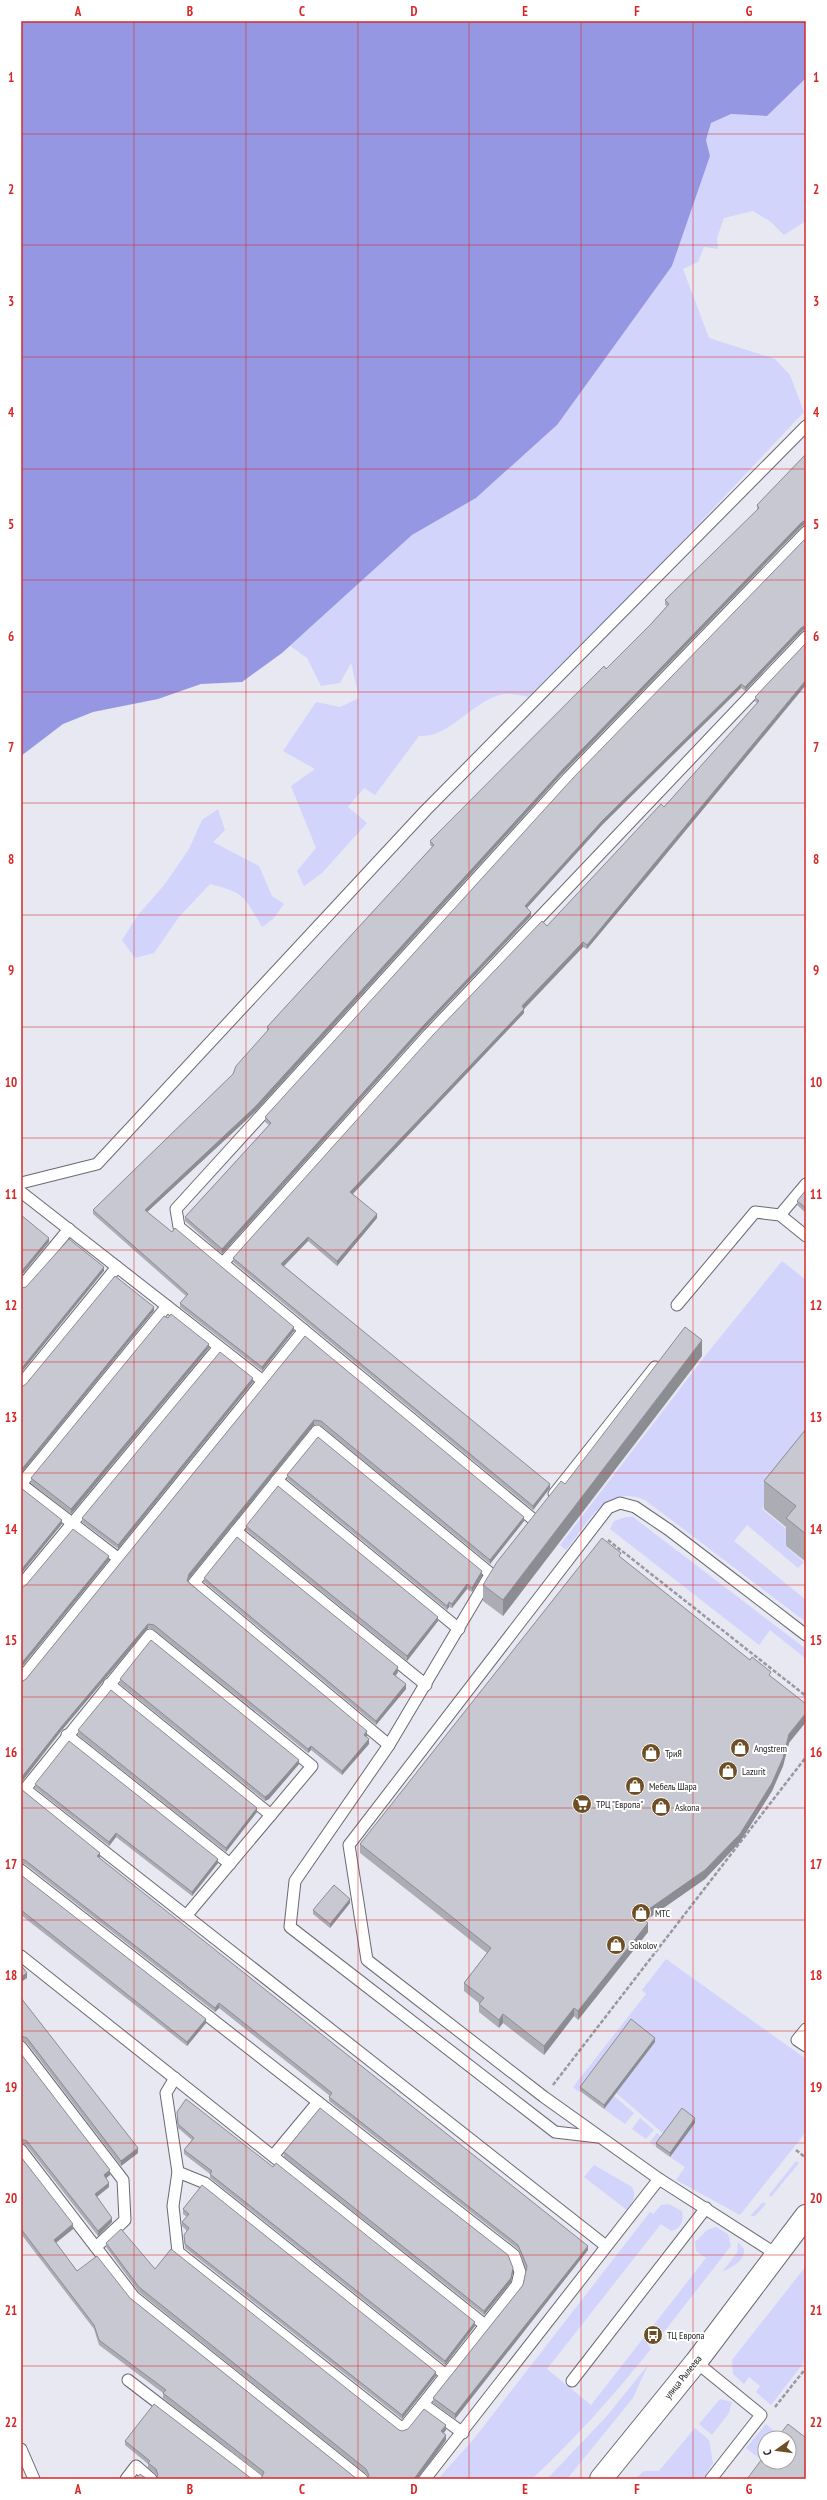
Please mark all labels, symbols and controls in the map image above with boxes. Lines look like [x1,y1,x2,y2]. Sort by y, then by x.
text: A [74,3,82,20]
text: B [187,3,193,20]
text: C [299,3,305,20]
text: D [411,3,418,20]
text: E [522,3,528,20]
text: F [634,3,640,20]
text: G [746,3,753,20]
text: 1 [8,69,14,86]
text: 1 [813,69,819,86]
text: 2 [8,181,14,198]
text: 2 [813,181,819,198]
text: 3 [8,293,14,310]
text: 3 [813,293,819,310]
text: 4 [8,404,15,421]
text: 4 [813,404,820,421]
text: 5 [8,516,14,533]
text: 5 [813,516,819,533]
text: 6 [8,628,14,645]
text: 6 [813,628,819,645]
text: 7 [8,739,14,756]
text: 7 [813,739,819,756]
text: 8 [8,851,14,868]
text: 8 [813,851,819,868]
text: 9 [8,962,14,979]
text: 9 [813,962,819,979]
text: 10 [5,1074,17,1091]
text: 10 [810,1074,822,1091]
text: 11 [5,1186,17,1203]
text: 11 [810,1186,822,1203]
text: 12 [5,1297,17,1314]
text: 12 [810,1297,822,1314]
text: 13 [5,1409,17,1426]
text: 13 [810,1409,822,1426]
text: 14 [5,1521,18,1538]
text: 14 [810,1521,823,1538]
text: 15 [5,1632,17,1649]
text: 15 [810,1632,822,1649]
shop icon: Angstrem [729,1737,751,1759]
shop icon: ТриЯ [640,1742,662,1764]
place label: Angstrem [754,1742,787,1755]
text: 16 [5,1744,17,1761]
text: 16 [810,1744,822,1761]
place label: ТриЯ [665,1747,682,1760]
shop icon: Lazurit [717,1760,739,1782]
place label: Lazurit [742,1765,766,1778]
shop icon: Мебель Шара [624,1775,646,1797]
place label: Мебель Шара [649,1780,697,1793]
supermarket icon: ТРЦ "Европа" [571,1793,593,1815]
shop icon: Askona [650,1796,672,1818]
place label: ТРЦ "Европа" [596,1798,643,1811]
place label: Askona [675,1801,700,1814]
text: 17 [5,1856,17,1873]
text: 17 [810,1856,822,1873]
shop icon: МТС [630,1902,652,1924]
place label: МТС [655,1907,670,1920]
shop icon: Sokolov [605,1934,627,1956]
place label: Sokolov [630,1939,657,1952]
text: 18 [5,1967,17,1984]
text: 18 [810,1967,822,1984]
text: 19 [5,2079,17,2096]
text: 19 [810,2079,822,2096]
text: 20 [5,2190,17,2207]
text: 20 [810,2190,822,2207]
text: 21 [5,2302,17,2319]
text: 21 [810,2302,822,2319]
bus stop icon: ТЦ Европа [642,2324,664,2346]
place label: ТЦ Европа [667,2329,704,2342]
street label: улица Рылеева [661,2352,705,2402]
text: 22 [5,2414,17,2431]
text: 22 [810,2414,822,2431]
north arrow [757,2430,797,2470]
text: С [760,2448,775,2457]
text: A [74,2481,82,2498]
text: B [187,2481,193,2498]
text: C [299,2481,305,2498]
text: D [411,2481,418,2498]
text: E [522,2481,528,2498]
text: F [634,2481,640,2498]
text: G [746,2481,753,2498]

